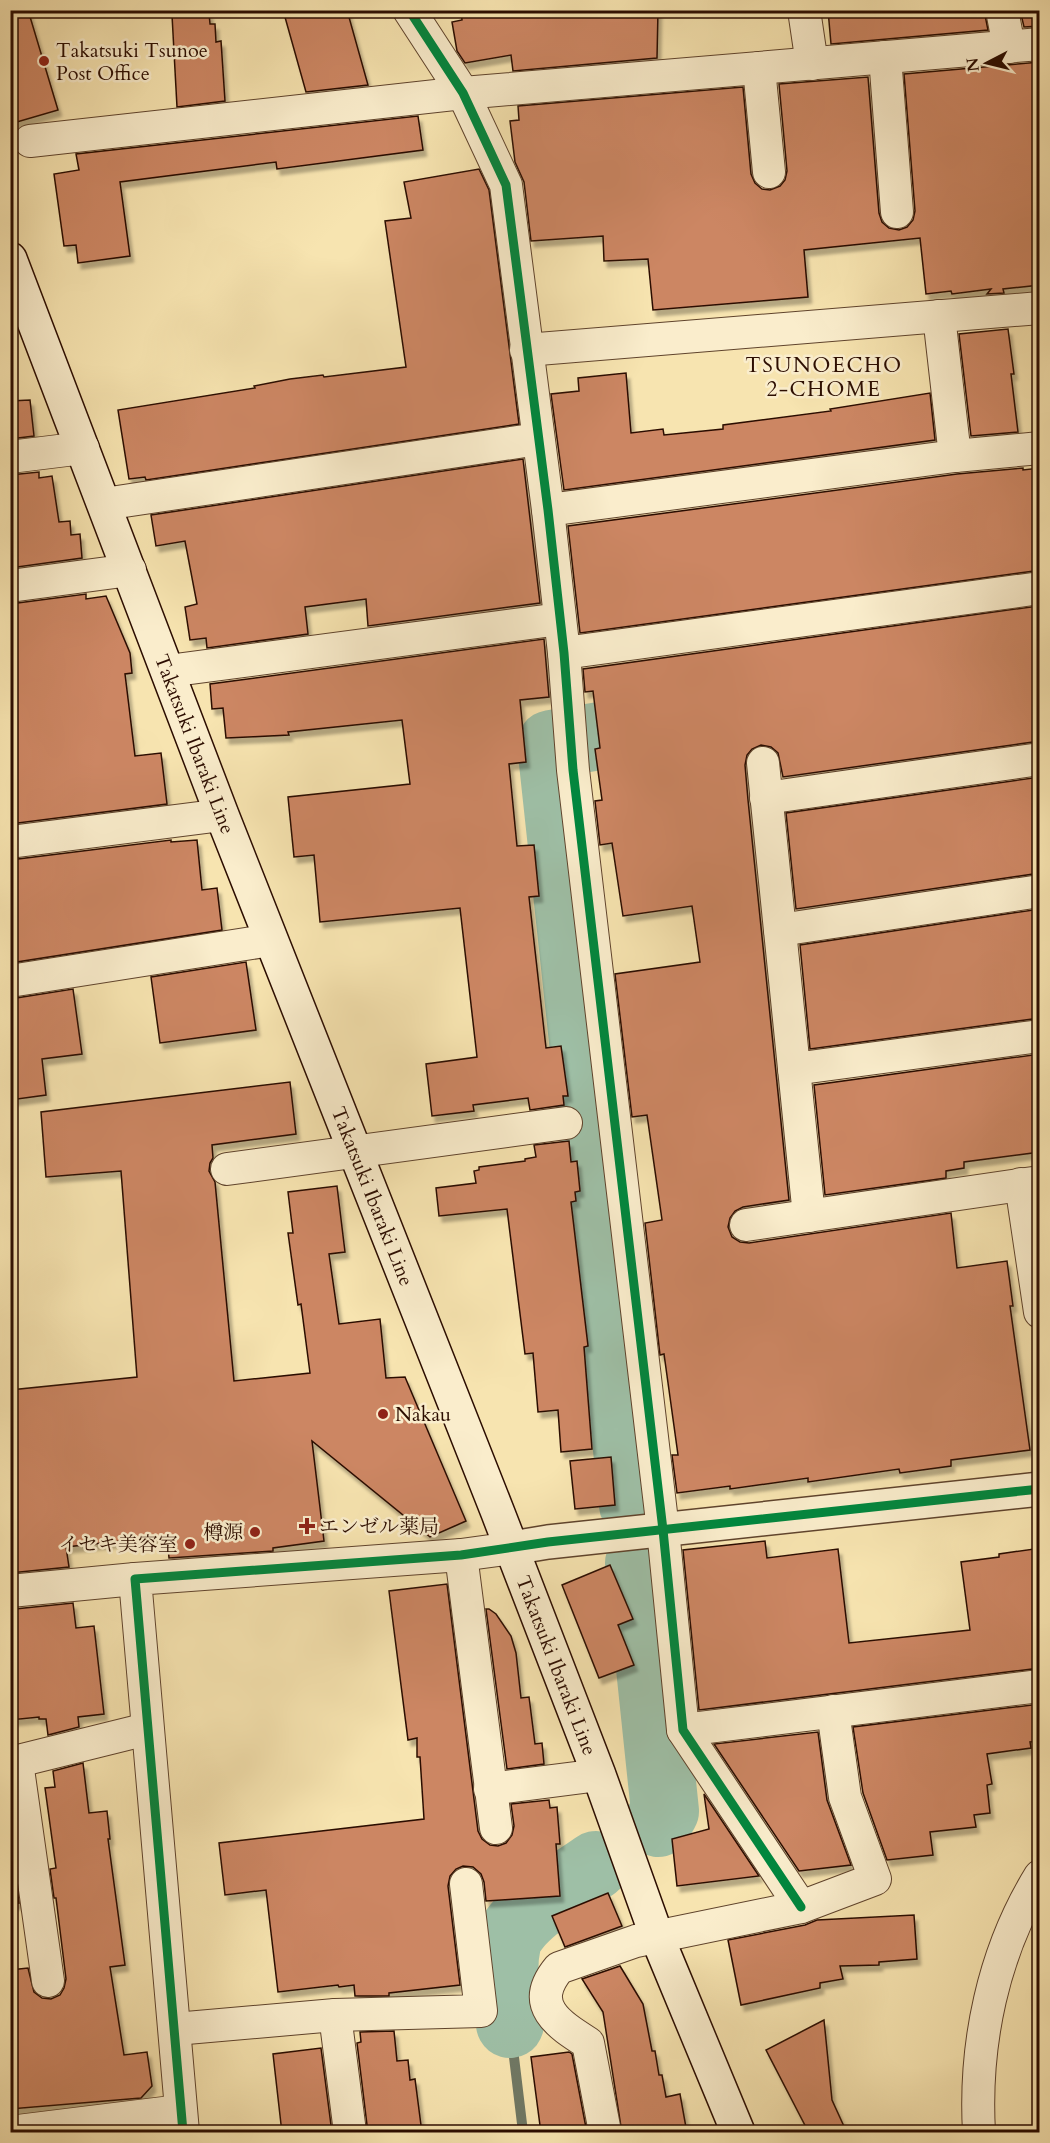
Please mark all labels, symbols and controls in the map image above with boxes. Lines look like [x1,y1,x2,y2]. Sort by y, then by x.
north arrow [957,33,1017,93]
place label: Takatsuki Tsunoe Post Office [56,37,208,87]
marker: Takatsuki Tsunoe Post Office [37,54,51,68]
text: N [961,56,985,73]
district label: TSUNOECHO 2-CHOME [745,351,903,404]
street label: Takatsuki Ibaraki Line [148,650,241,838]
street label: Takatsuki Ibaraki Line [325,1103,420,1290]
place label: Nakau [395,1401,451,1428]
marker: Nakau [376,1407,390,1421]
place label: エンゼル薬局 [319,1513,439,1540]
place label: 樽源 [203,1519,243,1546]
marker: エンゼル薬局 [300,1519,314,1533]
marker: 樽源 [248,1525,262,1539]
place label: イセキ美容室 [59,1531,178,1558]
marker: イセキ美容室 [183,1537,197,1551]
street label: Takatsuki Ibaraki Line [509,1572,603,1759]

